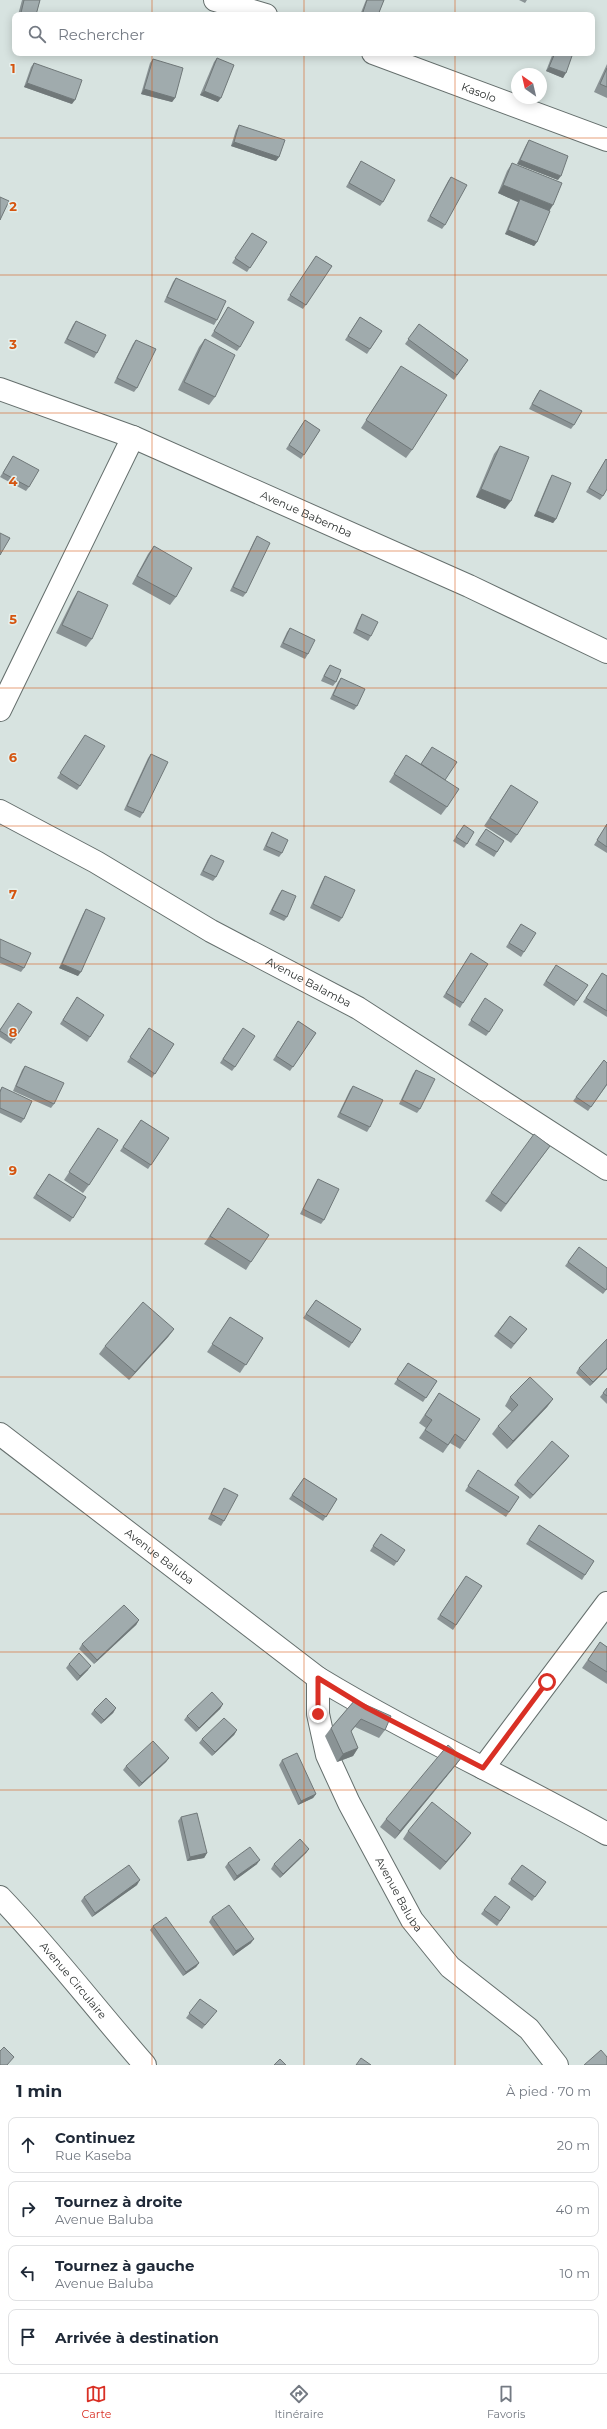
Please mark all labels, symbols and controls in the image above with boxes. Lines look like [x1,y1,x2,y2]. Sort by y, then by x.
search box [12,12,595,56]
icon: search [26,23,48,45]
text: Rechercher [58,25,145,44]
text: 1 [10,60,16,76]
north arrow [511,68,547,104]
street label: Kasolo [459,79,498,105]
text: 2 [9,198,17,214]
text: 3 [8,336,17,352]
text: 4 [9,473,18,489]
street label: Avenue Babemba [258,487,354,540]
text: 5 [9,611,17,627]
text: 6 [9,749,18,765]
text: 7 [9,886,17,902]
street label: Avenue Balamba [264,954,354,1010]
text: 8 [9,1024,18,1040]
text: 9 [9,1162,17,1178]
street label: Avenue Baluba [122,1525,197,1587]
route start [538,1673,556,1691]
route end [309,1705,327,1723]
street label: Avenue Baluba [372,1855,426,1935]
street label: Avenue Circulaire [37,1939,110,2022]
text: 1 min [16,2081,62,2101]
text: À pied · 70 m [506,2083,591,2099]
text: Continuez [55,2128,135,2147]
icon: ahead [17,2134,39,2156]
text: 20 m [557,2137,590,2153]
text: Rue Kaseba [55,2147,132,2163]
text: Tournez à droite [55,2192,183,2211]
icon: right [17,2198,39,2220]
text: 40 m [556,2201,590,2217]
text: Avenue Baluba [55,2211,154,2227]
text: Tournez à gauche [55,2256,194,2275]
icon: left [17,2262,39,2284]
text: 10 m [560,2265,590,2281]
text: Avenue Baluba [55,2275,154,2291]
icon: arrive [17,2326,39,2348]
text: Arrivée à destination [55,2328,219,2347]
tab: Carte [82,2383,111,2421]
tab: Itinéraire [275,2383,324,2421]
tab: Favoris [487,2383,525,2421]

